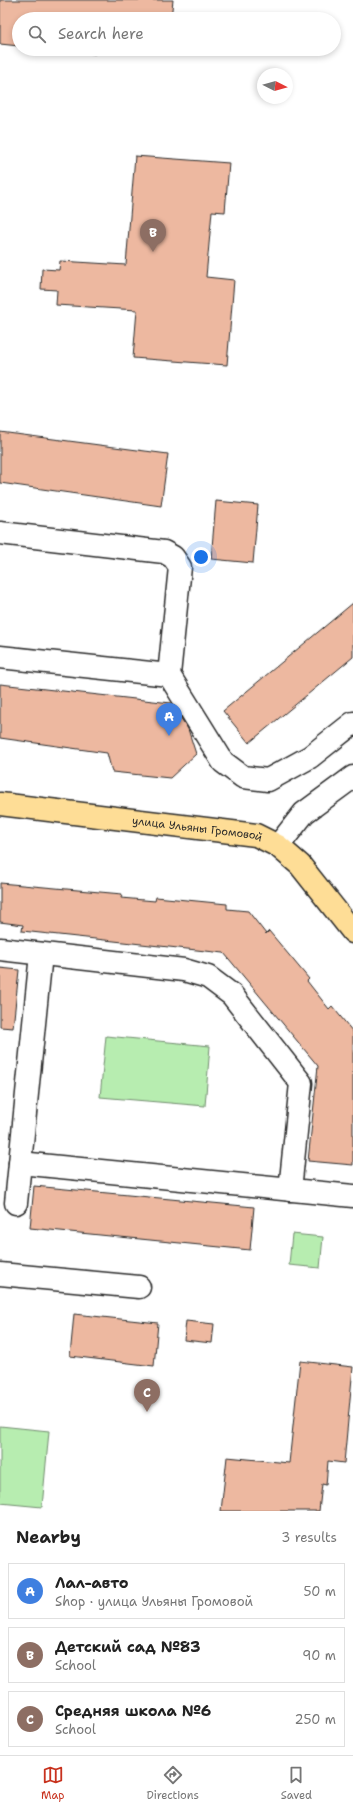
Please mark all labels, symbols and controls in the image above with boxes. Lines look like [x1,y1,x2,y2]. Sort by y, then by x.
search box [12,12,341,56]
icon: search [26,23,48,45]
text: Search here [58,24,144,44]
north arrow [257,68,293,104]
pin: B [140,219,166,252]
your location [191,547,211,567]
pin: A [156,703,182,736]
street label: улица Ульяны Громовой [131,813,265,845]
pin: C [134,1379,160,1412]
text: Nearby [16,1526,81,1548]
text: 3 results [281,1529,337,1546]
text: Лал-авто [55,1573,129,1593]
text: A [25,1583,35,1600]
text: 50 m [303,1583,336,1600]
text: Shop · улица Ульяны Громовой [55,1593,253,1610]
text: Детский сад №83 [55,1637,201,1657]
text: B [26,1647,34,1664]
text: 90 m [302,1647,336,1664]
text: School [55,1657,96,1674]
text: Средняя школа №6 [55,1701,211,1721]
text: C [26,1711,34,1728]
text: 250 m [295,1711,336,1728]
text: School [55,1721,96,1738]
tab: Map [41,1764,65,1803]
tab: Directions [146,1764,199,1803]
tab: Saved [281,1764,312,1803]

